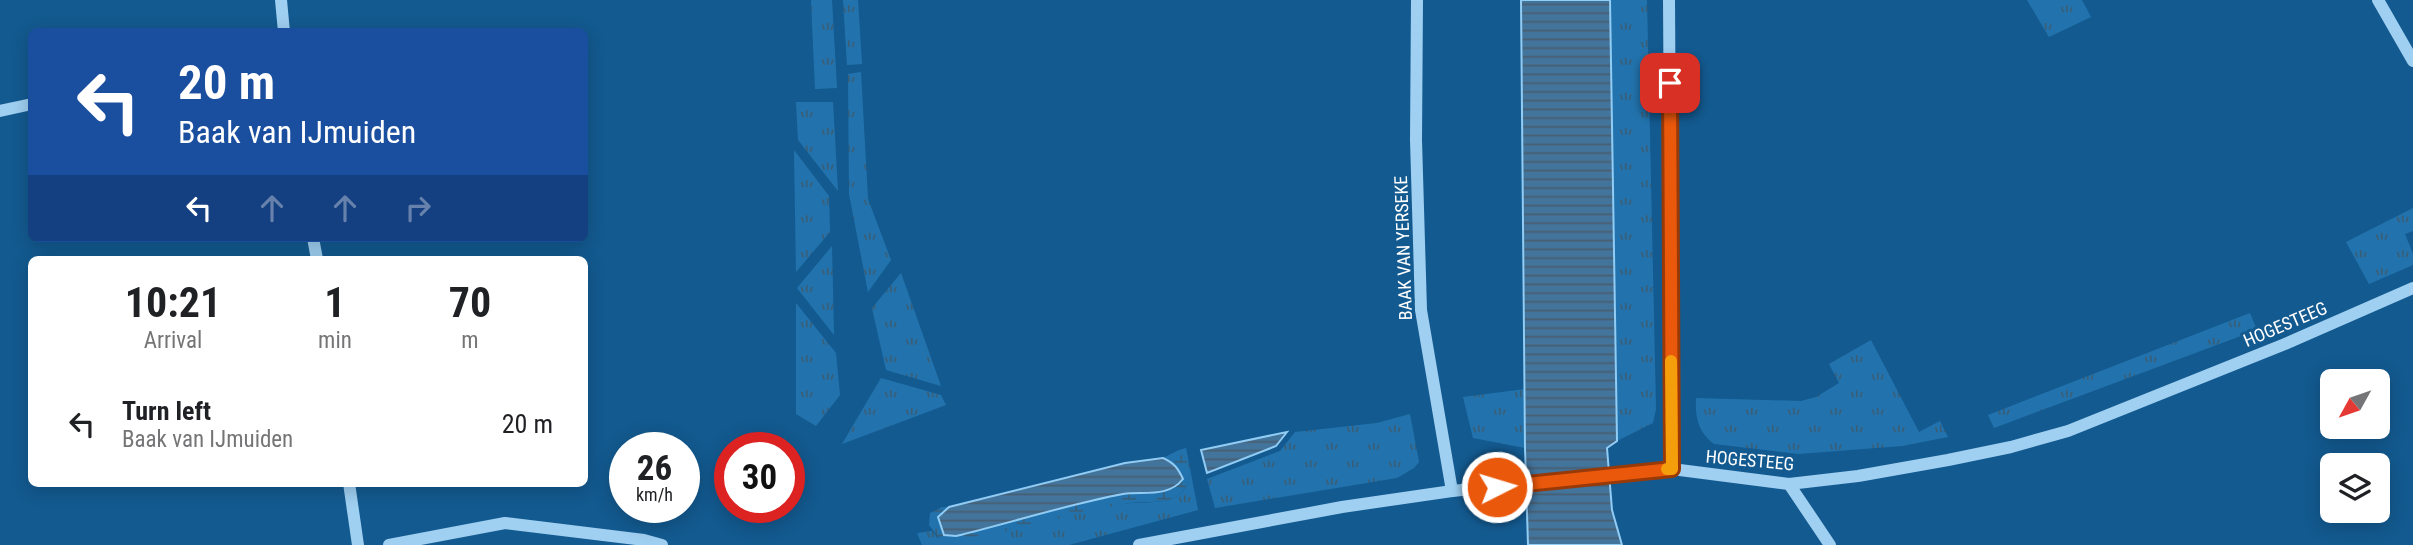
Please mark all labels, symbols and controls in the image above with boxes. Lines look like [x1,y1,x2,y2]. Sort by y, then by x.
pin [1640,53,1700,113]
text: 20 m [178,54,275,111]
icon: left [63,56,154,147]
icon: arrive [1651,64,1689,102]
text: Baak van IJmuiden [178,113,416,151]
street label: BAAK VAN YERSEKE [1390,175,1416,321]
icon: left [180,189,218,227]
icon: ahead [253,189,291,227]
icon: ahead [326,189,364,227]
icon: right [399,189,437,227]
text: 10:21 [125,278,221,327]
text: 1 [324,278,346,327]
text: 70 [449,278,491,327]
street label: HOGESTEEG [2240,297,2330,351]
text: Arrival [144,327,202,354]
text: min [318,327,352,354]
text: m [461,327,479,354]
north arrow [2320,369,2390,439]
map controls [2320,369,2390,523]
text: Turn left [122,396,211,426]
icon: left [63,405,101,443]
text: 20 m [502,409,553,439]
text: Baak van IJmuiden [122,426,293,453]
speed limit sign: 30 [714,432,805,523]
street label: HOGESTEEG [1705,446,1795,474]
text: 26 [637,448,672,489]
position arrow [1460,450,1534,524]
button: layers [2320,453,2390,523]
text: km/h [636,484,673,505]

